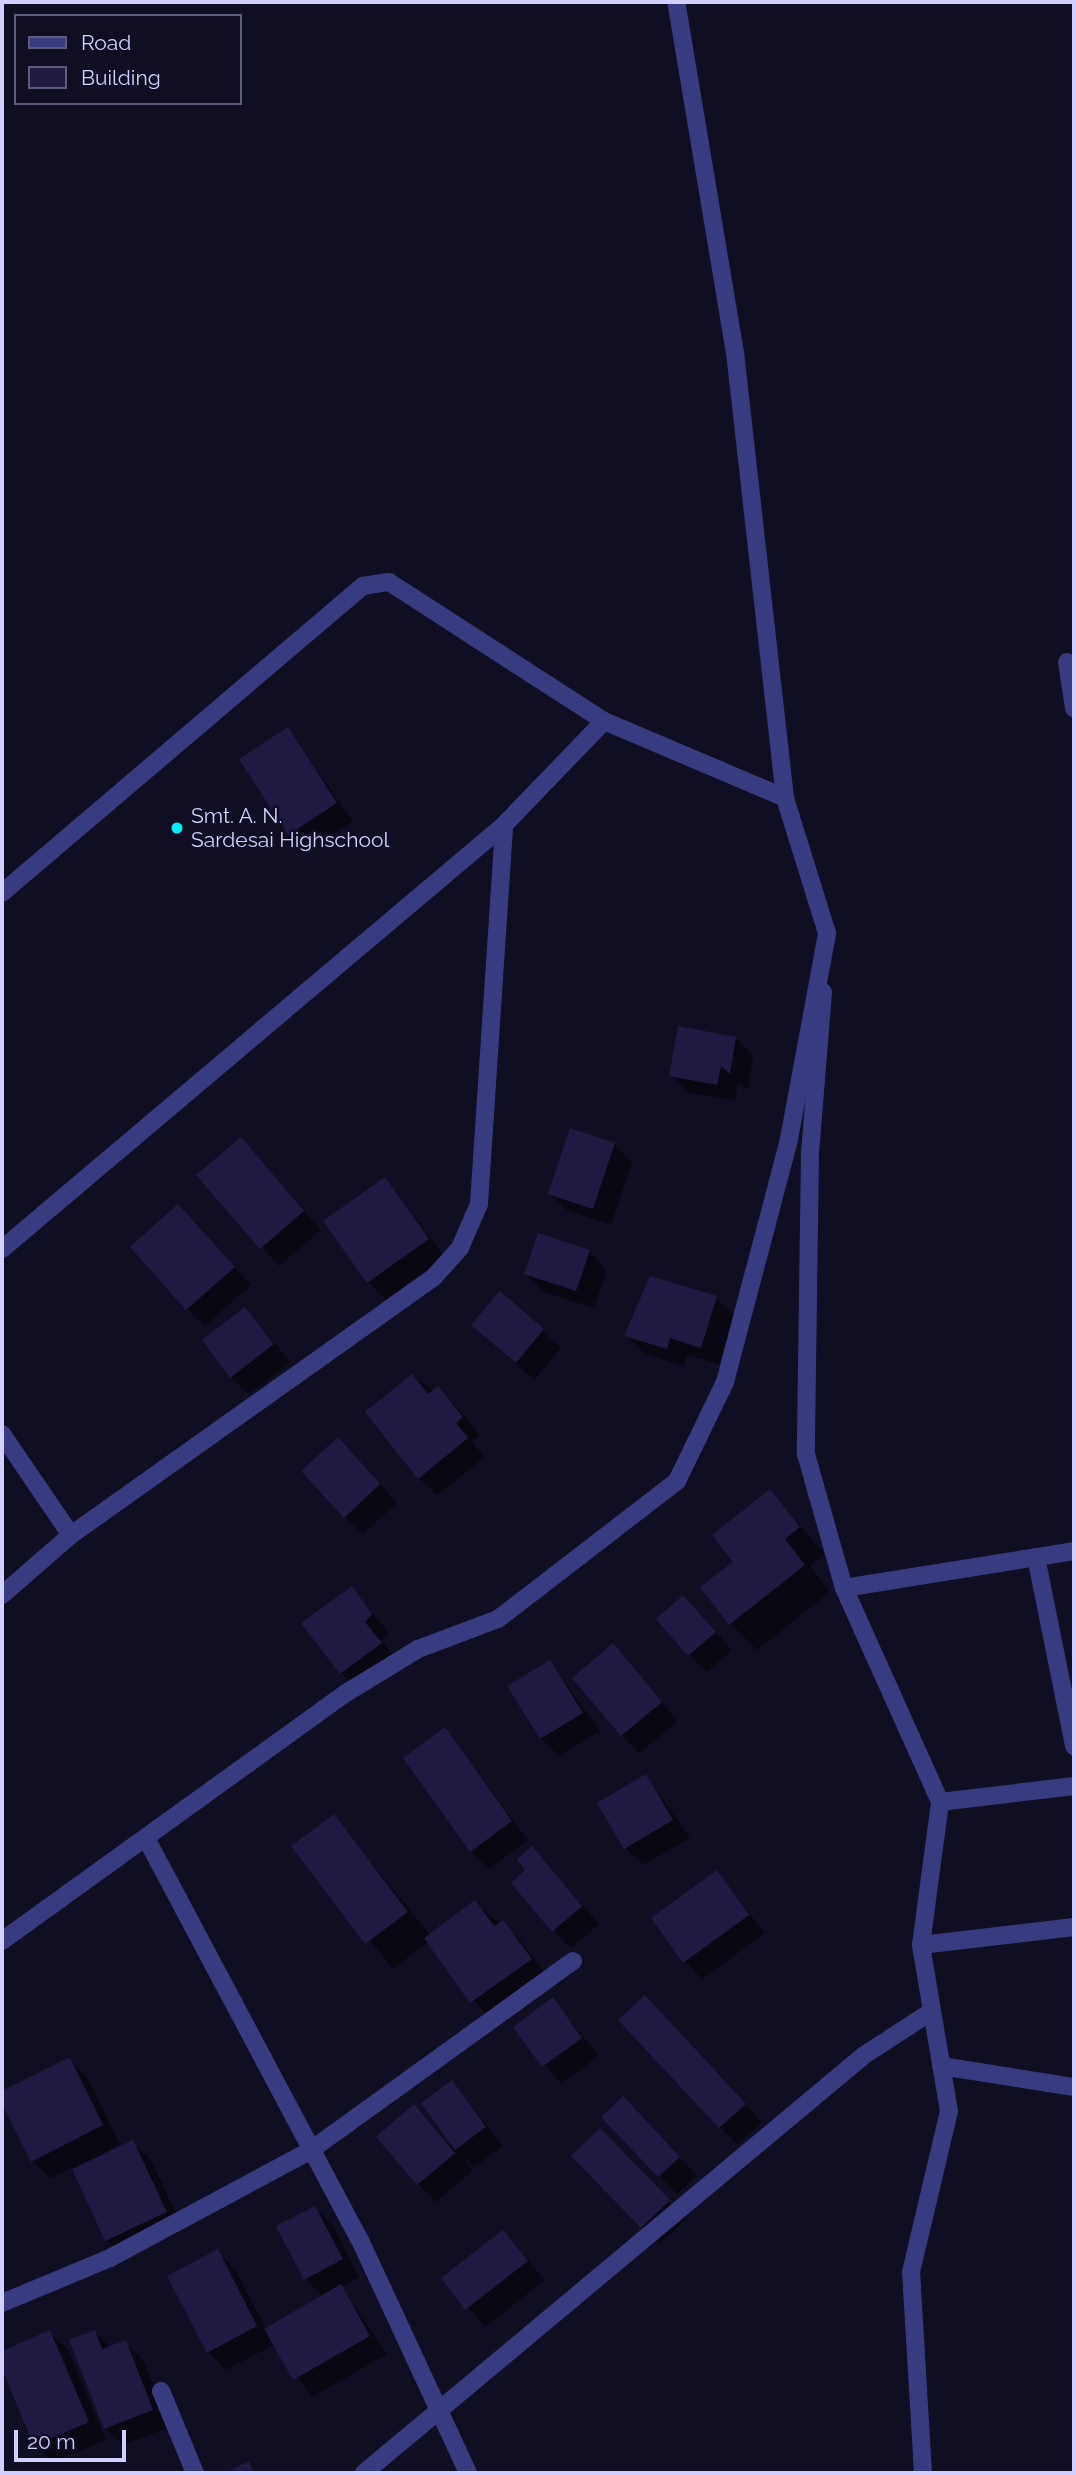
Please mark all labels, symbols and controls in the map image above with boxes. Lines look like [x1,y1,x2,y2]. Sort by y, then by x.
legend [14,14,242,105]
text: Road [81,30,131,55]
text: Building [81,65,161,90]
place label: Smt. A. N. Sardesai Highschool [191,803,389,853]
marker: Smt. A. N. Sardesai Highschool [169,820,185,836]
scale bar [18,2416,130,2460]
text: 20 m [27,2429,75,2454]

